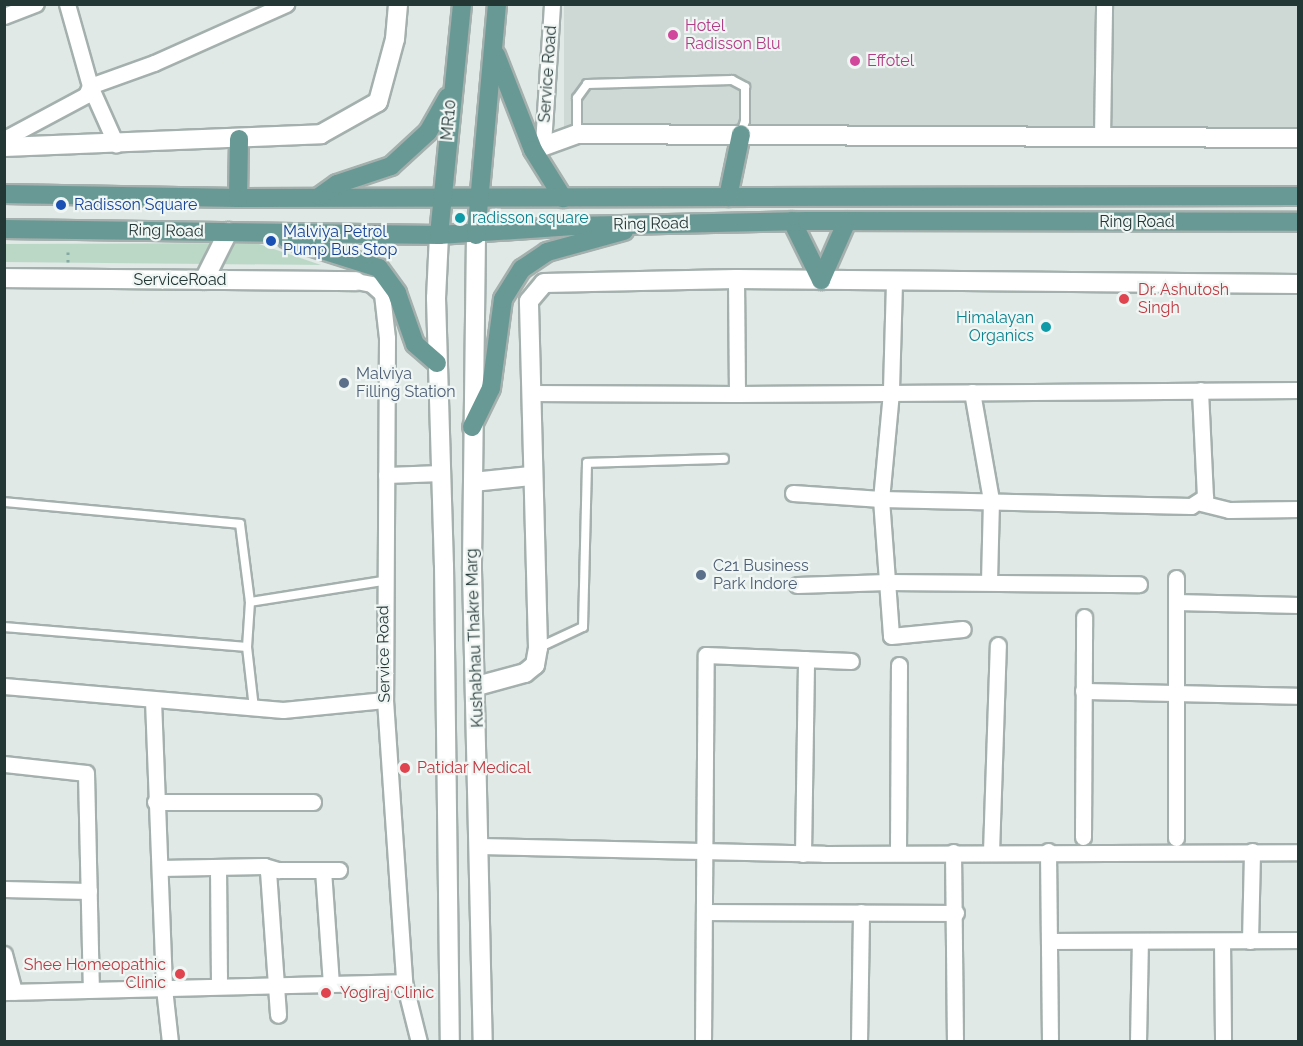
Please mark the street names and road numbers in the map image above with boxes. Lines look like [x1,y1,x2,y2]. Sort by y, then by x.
street label: Service Road [535,25,561,123]
street label: MR10 [438,99,460,141]
street label: Ring Road [1099,212,1175,232]
street label: Ring Road [613,214,689,234]
street label: Ring Road [128,221,204,241]
street label: ServiceRoad [133,270,227,290]
street label: Kushabhau Thakre Marg [462,548,488,728]
street label: Service Road [374,605,394,703]

